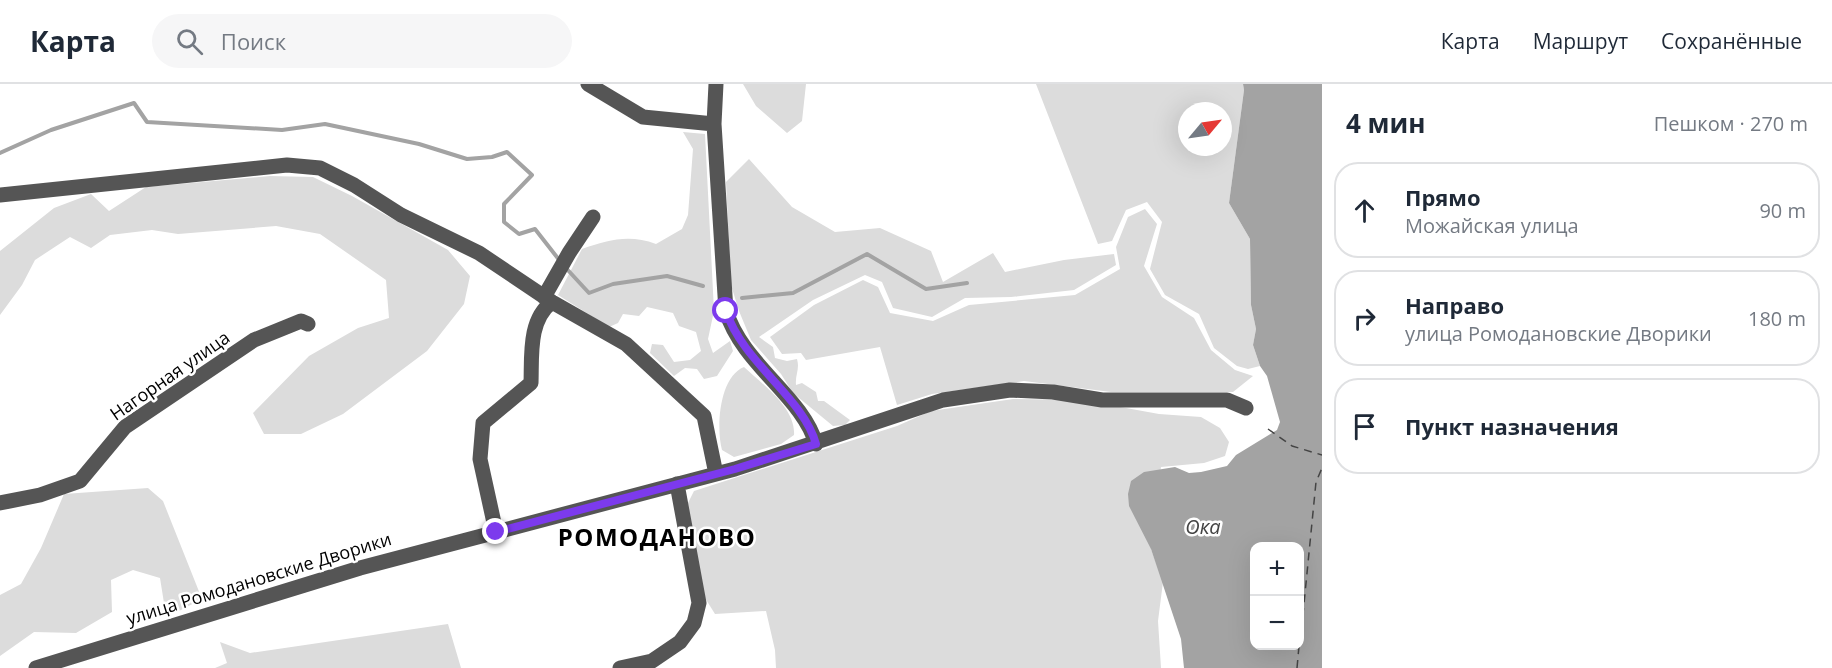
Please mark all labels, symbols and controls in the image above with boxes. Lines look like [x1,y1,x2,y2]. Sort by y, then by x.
search box [152,14,572,68]
text: Карта [30,22,116,60]
icon: search [173,25,206,58]
text: Поиск [221,26,286,56]
text: Карта [1441,27,1500,55]
text: Маршрут [1533,27,1628,55]
text: Сохранённые [1661,27,1802,55]
north arrow [1178,102,1232,156]
text: 4 мин [1346,105,1426,141]
text: Пешком · 270 m [1654,110,1808,137]
text: Прямо [1405,182,1481,212]
icon: ahead [1348,194,1381,227]
text: 90 m [1759,197,1806,224]
text: Можайская улица [1405,212,1579,239]
text: Направо [1405,290,1504,320]
route start [712,297,738,323]
icon: right [1348,302,1381,335]
text: 180 m [1748,305,1806,332]
text: улица Ромодановские Дворики [1405,320,1712,347]
street label: Нагорная улица [105,325,234,425]
icon: arrive [1348,410,1381,443]
text: Пункт назначения [1405,411,1619,441]
water label: Ока [1185,513,1221,540]
route end [482,518,508,544]
district label: РОМОДАНОВО [558,520,756,553]
street label: улица Ромодановские Дворики [123,526,394,630]
map controls [1250,542,1304,650]
button: + [1250,542,1304,596]
button: − [1250,596,1304,650]

